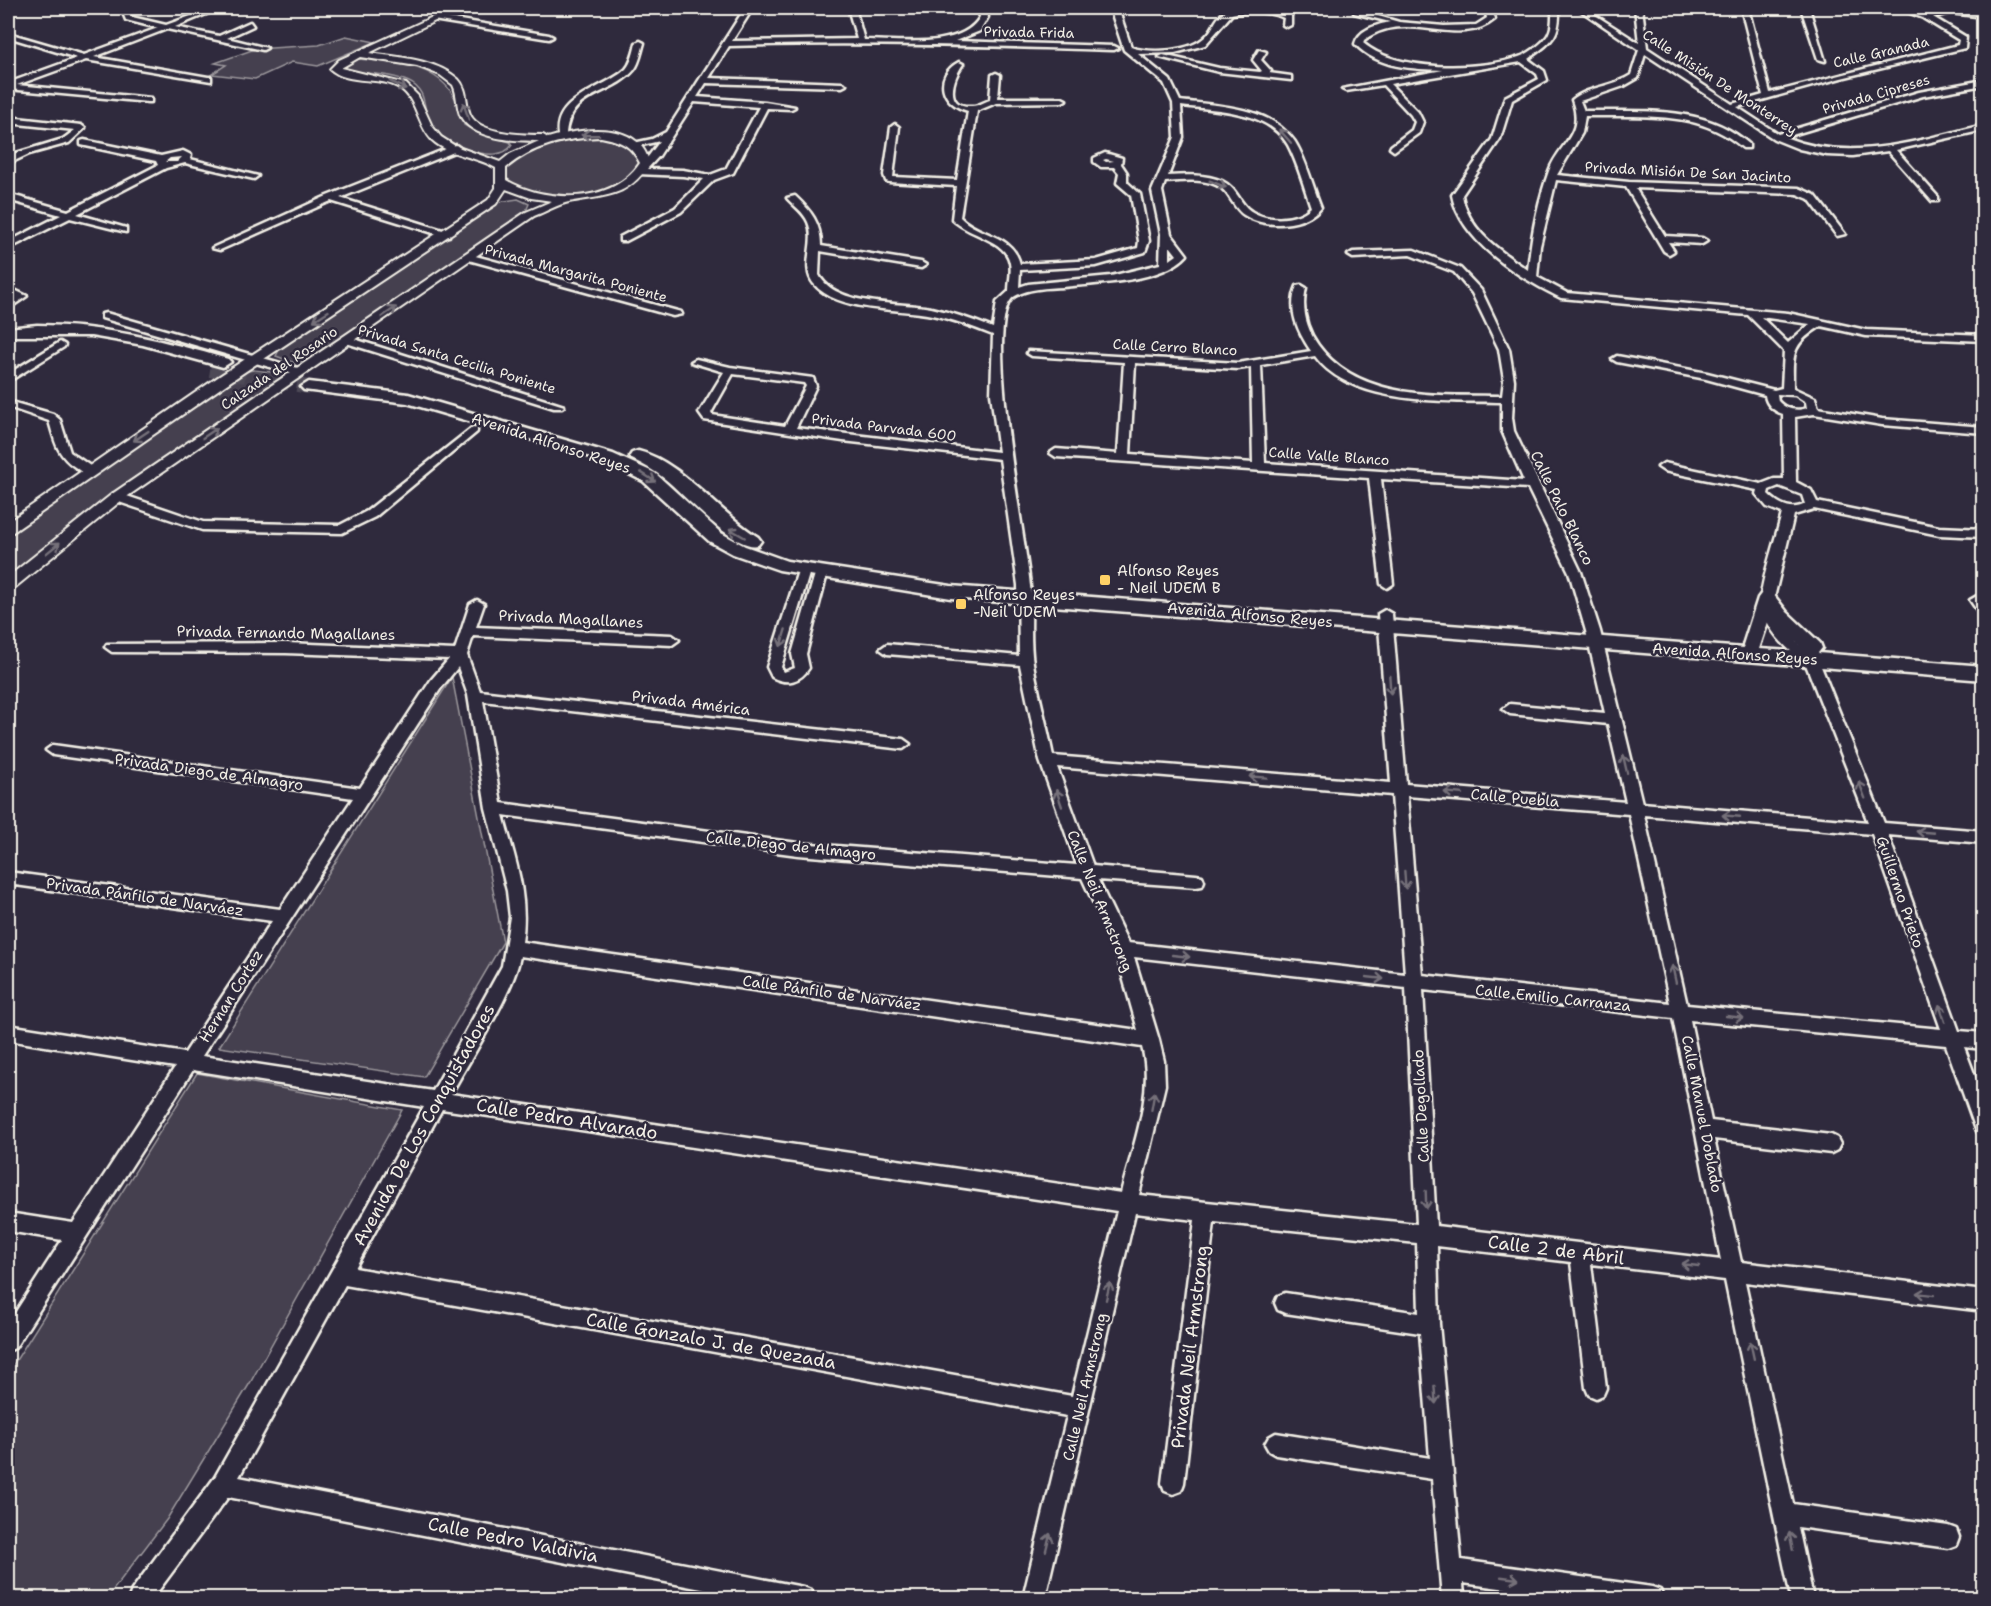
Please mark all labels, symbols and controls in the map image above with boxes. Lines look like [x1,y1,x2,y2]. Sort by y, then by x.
street label: Privada Frida [983,22,1075,42]
street label: Calle Misión De Monterrey [1639,25,1801,139]
street label: Calle Granada [1831,32,1931,72]
street label: Privada Cipreses [1820,70,1932,118]
one-way arrow [389,80,407,91]
one-way arrow [459,102,470,120]
one-way arrow [581,129,601,140]
one-way arrow [1278,129,1292,144]
street label: Privada Misión De San Jacinto [1584,158,1792,186]
one-way arrow [1208,179,1227,190]
street label: Privada Margarita Poniente [483,240,669,306]
one-way arrow [380,306,397,318]
one-way arrow [312,309,329,322]
street label: Privada Santa Cecilia Poniente [356,320,558,398]
street label: Calzada del Rosario [217,322,341,414]
street label: Calle Cerro Blanco [1112,335,1238,359]
street label: Avenida Alfonso Reyes [469,408,633,478]
street label: Privada Parvada 600 [811,409,957,445]
one-way arrow [201,427,218,439]
one-way arrow [133,430,150,442]
street label: Calle Valle Blanco [1268,443,1390,469]
street label: Calle Palo Blanco [1526,448,1598,568]
one-way arrow [639,471,655,483]
one-way arrow [728,526,745,538]
one-way arrow [45,541,61,554]
place label: Alfonso Reyes - Neil UDEM B [1117,561,1221,598]
marker: Alfonso Reyes - Neil UDEM B [1098,573,1112,587]
place label: Alfonso Reyes -Neil UDEM [973,585,1075,622]
marker: Alfonso Reyes -Neil UDEM [954,597,968,611]
street label: Avenida Alfonso Reyes [1166,598,1334,632]
street label: Privada Magallanes [498,605,644,633]
street label: Privada Fernando Magallanes [176,621,396,645]
one-way arrow [777,628,788,647]
street label: Avenida Alfonso Reyes [1651,638,1819,670]
one-way arrow [1385,675,1396,695]
street label: Privada América [631,686,752,720]
street label: Privada Diego de Almagro [113,749,305,795]
one-way arrow [1618,755,1630,774]
one-way arrow [1249,771,1269,782]
one-way arrow [1856,781,1867,799]
street label: Calle Puebla [1470,784,1561,812]
one-way arrow [1443,787,1463,798]
one-way arrow [1053,789,1064,808]
one-way arrow [1721,810,1741,821]
one-way arrow [1916,826,1936,837]
street label: Calle Diego de Almagro [705,827,877,865]
street label: Calle Neil Armstrong [1062,827,1138,975]
street label: Guillermo Prieto [1871,833,1929,951]
one-way arrow [1399,869,1410,889]
street label: Privada Pánfilo de Narváez [45,873,245,921]
street label: Hernan Cortez [194,946,268,1046]
one-way arrow [1170,951,1190,962]
one-way arrow [1667,965,1679,984]
street label: Calle Pánfilo de Narváez [741,971,923,1015]
one-way arrow [1364,973,1384,984]
street label: Calle Emilio Carranza [1474,980,1633,1016]
street label: Avenida De Los Conquistadores [347,1000,501,1250]
one-way arrow [1936,1004,1947,1023]
one-way arrow [1725,1012,1745,1023]
street label: Calle Manuel Doblado [1677,1034,1727,1194]
street label: Calle Degollado [1408,1049,1434,1163]
one-way arrow [1148,1092,1159,1111]
street label: Calle Pedro Alvarado [475,1093,659,1145]
one-way arrow [1421,1189,1432,1209]
street label: Calle 2 de Abril [1487,1230,1626,1270]
street label: Privada Neil Armstrong [1166,1244,1214,1450]
one-way arrow [1681,1260,1701,1271]
one-way arrow [1102,1281,1114,1300]
one-way arrow [1916,1289,1936,1300]
street label: Calle Gonzalo J. de Quezada [584,1307,838,1375]
street label: Calle Neil Armstrong [1058,1311,1112,1463]
one-way arrow [1745,1341,1757,1360]
one-way arrow [1430,1384,1441,1404]
street label: Calle Pedro Valdivia [426,1512,600,1568]
one-way arrow [1042,1532,1054,1551]
one-way arrow [1785,1532,1796,1551]
one-way arrow [1500,1573,1520,1584]

